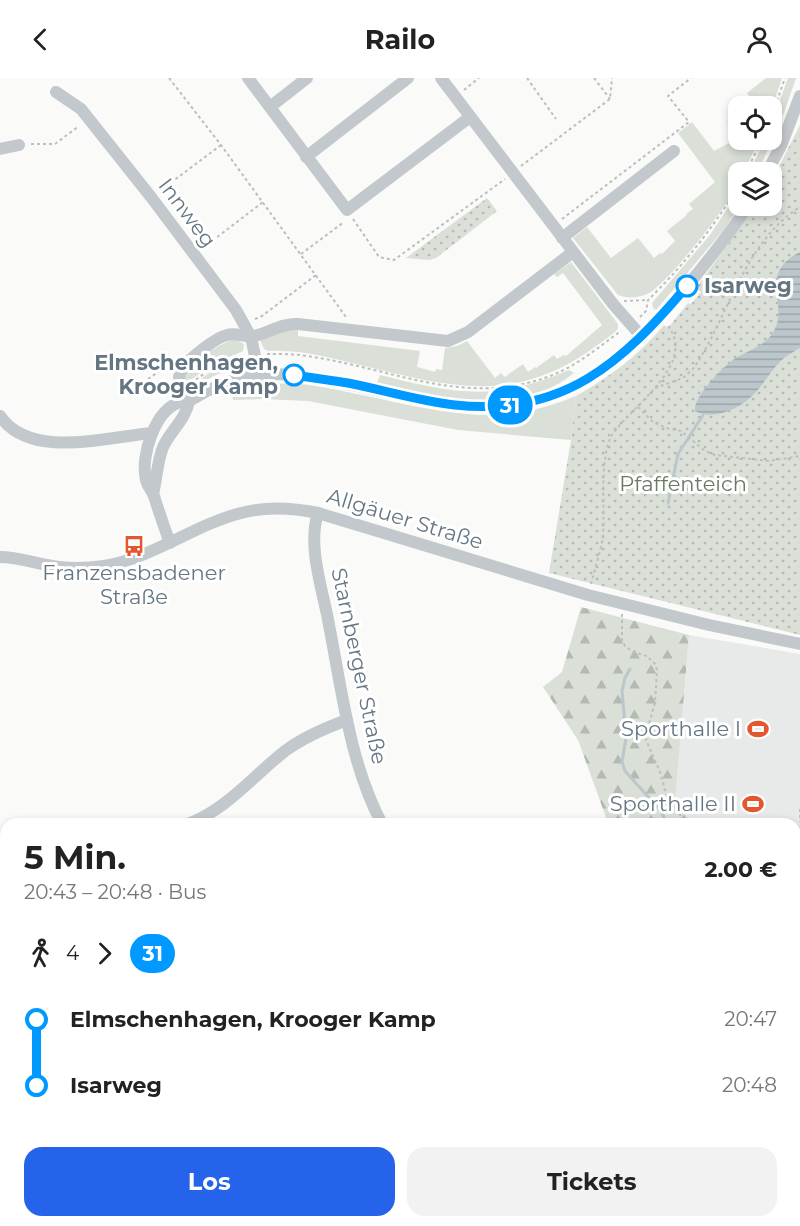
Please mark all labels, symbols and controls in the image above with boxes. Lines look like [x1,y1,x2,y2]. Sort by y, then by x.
icon: back [24,23,57,56]
text: Railo [365,23,435,56]
icon: person [743,23,776,56]
map controls [728,96,782,216]
button: locate [728,96,782,150]
button: layers [728,162,782,216]
street label: Innweg [153,173,221,252]
place label: Isarweg [704,273,792,298]
marker: Isarweg [676,275,698,297]
place label: Elmschenhagen, Krooger Kamp [94,350,278,399]
marker: Elmschenhagen, Krooger Kamp [283,364,305,386]
line badge: 31 [483,386,537,424]
text: 31 [500,393,520,418]
park label: Pfaffenteich [619,471,747,496]
street label: Allgäuer Straße [324,483,486,554]
bus stop icon: Franzensbadener Straße [122,534,146,558]
place label: Franzensbadener Straße [42,560,226,609]
street label: Starnberger Straße [326,565,393,766]
place label: Sporthalle I [621,716,741,741]
sports icon: Sporthalle I [746,717,770,741]
place label: Sporthalle II [610,791,736,816]
sports icon: Sporthalle II [741,792,765,816]
text: 5 Min. [24,837,126,877]
text: 2.00 € [704,856,777,883]
text: 20:43 – 20:48 · Bus [24,880,206,904]
icon: walk [24,937,57,970]
icon: forward [88,937,121,970]
text: 4 [66,941,79,965]
text: 31 [142,941,163,966]
text: Elmschenhagen, Krooger Kamp [70,1006,436,1033]
text: 20:47 [724,1007,777,1031]
text: Isarweg [70,1072,162,1099]
text: 20:48 [722,1073,777,1097]
button: Los [24,1147,395,1216]
button: Tickets [407,1147,777,1216]

